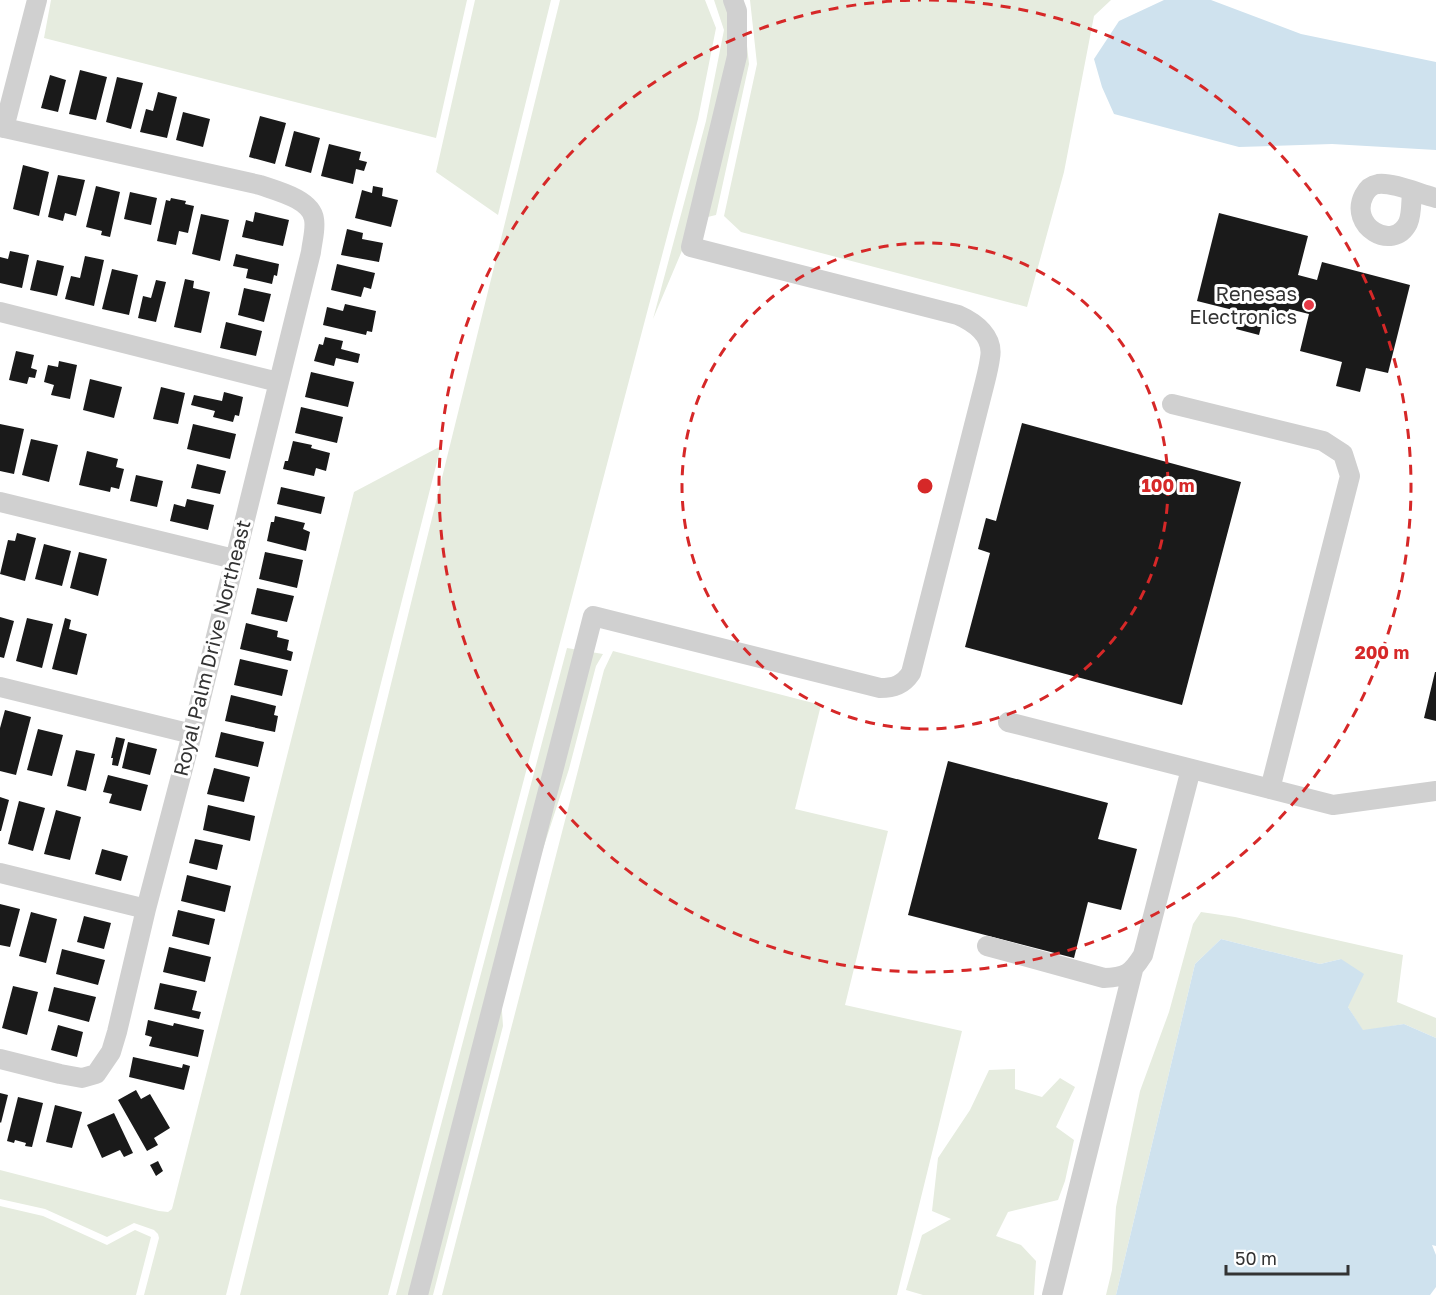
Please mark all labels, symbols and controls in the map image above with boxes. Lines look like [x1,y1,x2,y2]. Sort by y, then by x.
place label: Renesas Electronics [1189,281,1297,328]
marker: Renesas Electronics [1302,298,1316,312]
text: 100 m [1142,474,1194,496]
centre of rings [915,476,935,496]
street label: Royal Palm Drive Northeast [168,517,255,778]
text: 200 m [1355,641,1409,663]
scale bar [1226,1238,1348,1276]
text: 50 m [1235,1247,1277,1269]

